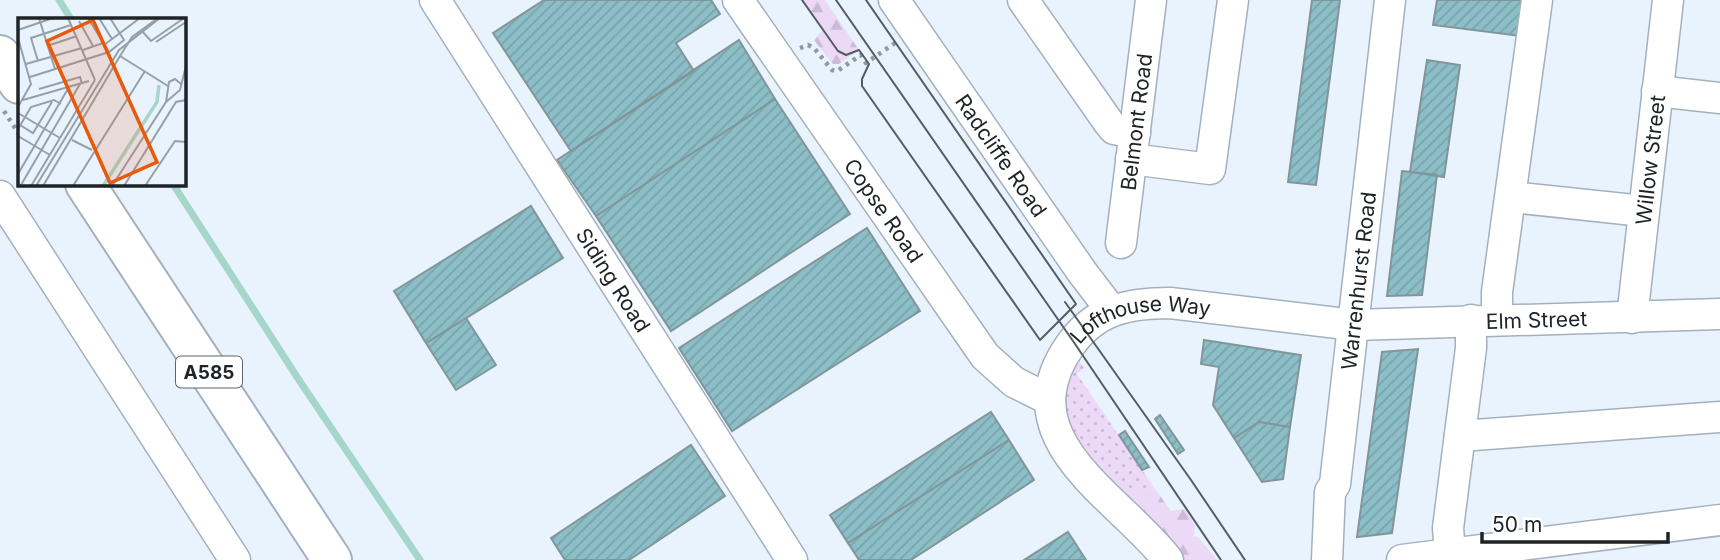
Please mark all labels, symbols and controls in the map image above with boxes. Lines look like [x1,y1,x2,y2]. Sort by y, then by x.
inset map [18,18,186,186]
street label: Belmont Road [1115,52,1157,192]
street label: Radcliffe Road [950,89,1052,221]
street label: Willow Street [1630,94,1670,226]
street label: Copse Road [839,154,929,267]
street label: Warrenhurst Road [1336,190,1381,371]
street label: Siding Road [571,223,656,337]
street label: Lofthouse Way [1064,290,1212,348]
street label: Elm Street [1485,305,1588,334]
road number: A585 [176,356,242,388]
scale bar [1482,500,1668,544]
text: 50 m [1492,512,1542,537]

